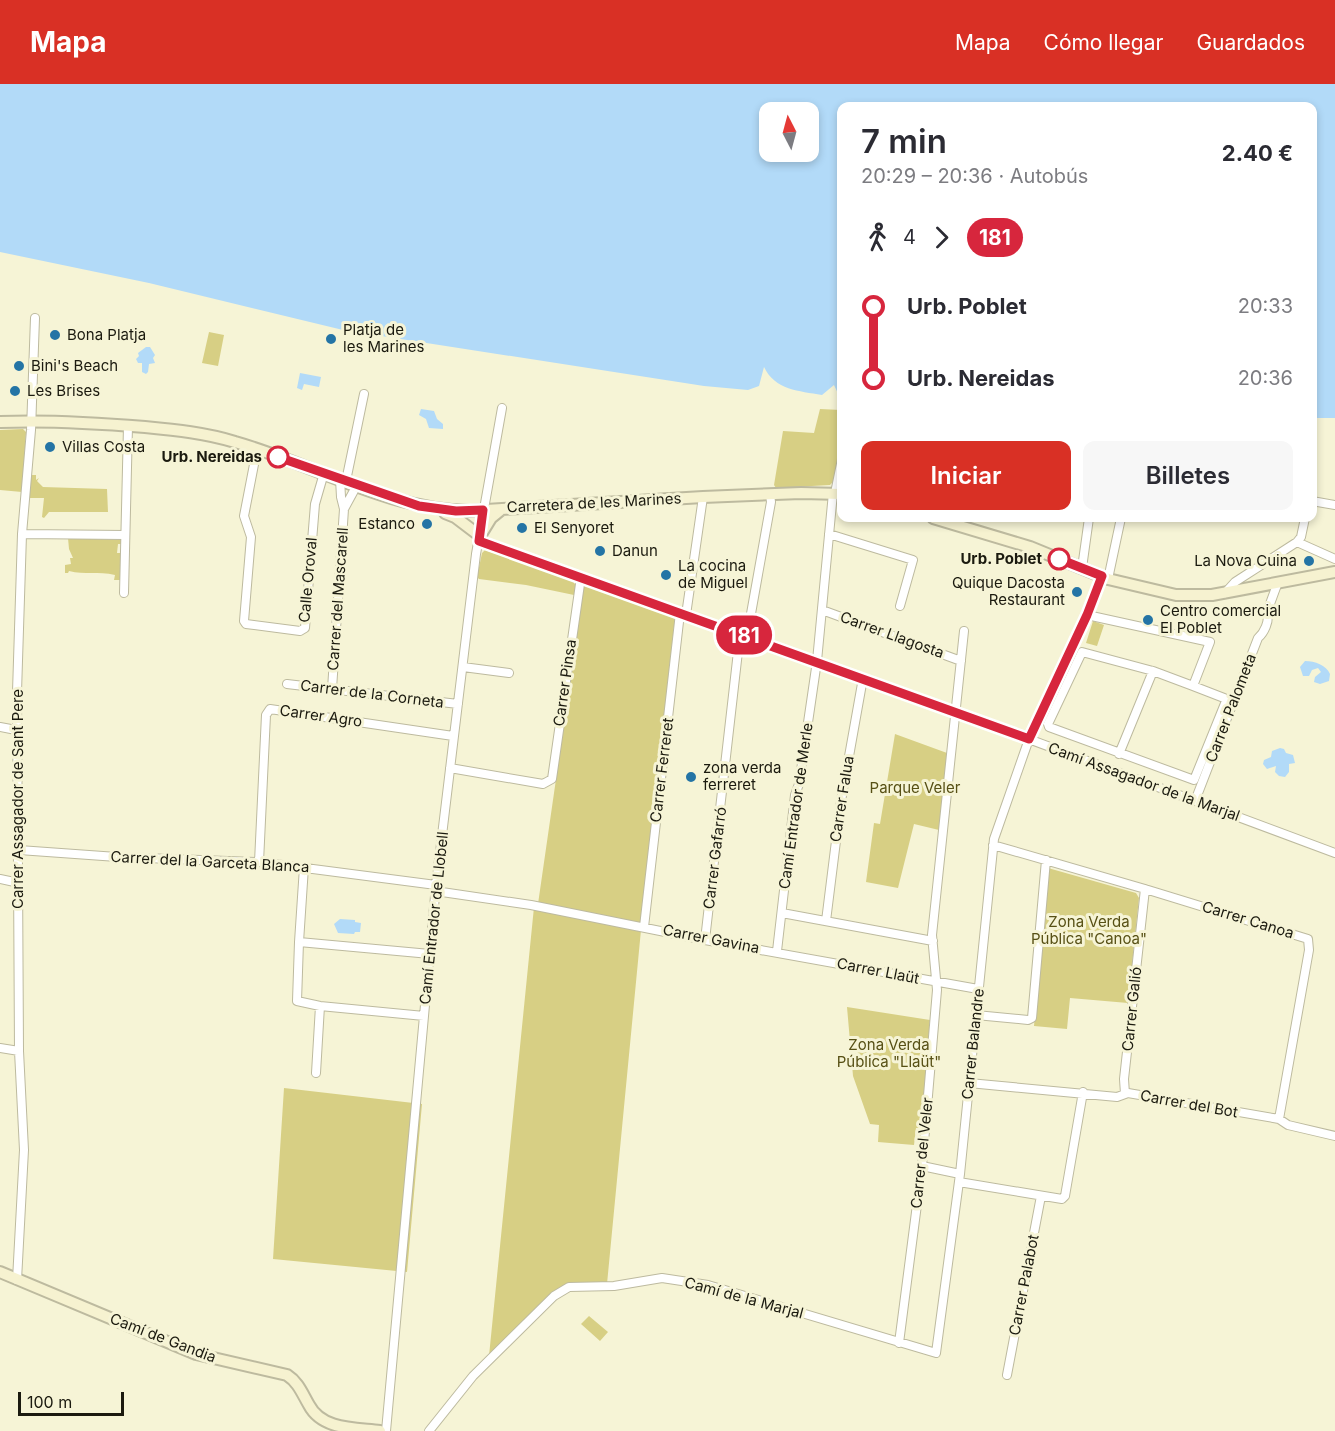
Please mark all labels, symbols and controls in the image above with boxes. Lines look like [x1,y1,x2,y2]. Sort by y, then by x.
text: Mapa [30,25,107,59]
text: Mapa [955,30,1011,55]
text: Cómo llegar [1044,30,1163,55]
text: Guardados [1196,30,1305,55]
north arrow [759,102,819,162]
map controls [759,102,819,162]
text: 7 min [861,121,947,161]
text: 2.40 € [1222,140,1293,166]
text: 20:29 – 20:36 · Autobús [861,164,1088,188]
icon: walk [861,221,894,254]
icon: forward [925,221,958,254]
text: 4 [903,225,916,249]
text: 181 [979,225,1011,250]
text: Urb. Poblet [907,293,1027,319]
text: 20:33 [1238,294,1293,318]
place label: Platja de les Marines [343,320,425,356]
place label: Bona Platja [67,325,146,344]
marker: Bona Platja [48,328,62,342]
marker: Platja de les Marines [324,332,338,346]
place label: Bini's Beach [31,356,118,375]
marker: Bini's Beach [12,359,26,373]
text: Urb. Nereidas [907,365,1054,391]
text: 20:36 [1238,366,1293,390]
place label: Les Brises [27,381,100,400]
marker: Les Brises [8,384,22,398]
place label: Villas Costa [62,437,145,456]
marker: Villas Costa [43,440,57,454]
button: Iniciar [861,441,1071,510]
button: Billetes [1083,441,1293,510]
marker: Urb. Nereidas [267,446,289,468]
place label: Urb. Nereidas [161,447,262,466]
street label: Carretera de les Marines [506,488,682,517]
place label: Estanco [358,514,415,533]
marker: Estanco [420,517,434,531]
place label: El Senyoret [534,518,614,537]
marker: El Senyoret [515,521,529,535]
street label: Carrer del Mascarell [323,527,352,671]
street label: Calle Oroval [294,536,321,623]
place label: Danun [612,541,658,560]
marker: Danun [593,544,607,558]
marker: Urb. Poblet [1048,548,1070,570]
place label: Urb. Poblet [960,549,1043,568]
place label: La Nova Cuina [1194,551,1297,570]
marker: La Nova Cuina [1302,554,1316,568]
place label: La cocina de Miguel [678,556,748,592]
marker: La cocina de Miguel [659,568,673,582]
place label: Quique Dacosta Restaurant [952,573,1065,609]
marker: Quique Dacosta Restaurant [1070,585,1084,599]
place label: Centro comercial El Poblet [1160,601,1281,637]
street label: Carrer Llagosta [838,607,947,662]
marker: Centro comercial El Poblet [1141,613,1155,627]
line badge: 181 [710,616,778,654]
text: 181 [728,623,760,648]
street label: Carrer Pinsa [549,638,580,728]
street label: Carrer Palometa [1201,651,1260,765]
street label: Carrer de la Corneta [299,675,445,712]
street label: Carrer Assagador de Sant Pere [8,689,27,909]
street label: Carrer Agro [279,700,364,731]
street label: Carrer Ferreret [646,716,677,823]
street label: Camí Entrador de Merle [774,721,817,890]
street label: Camí Assagador de la Marjal [1046,738,1243,825]
street label: Carrer Falua [825,754,858,843]
place label: zona verda ferreret [703,758,781,794]
marker: zona verda ferreret [684,770,698,784]
park label: Parque Veler [870,778,961,797]
street label: Carrer Gafarró [699,806,730,910]
street label: Camí Entrador de Llobell [415,831,452,1005]
street label: Carrer del la Garceta Blanca [110,847,310,876]
street label: Carrer Canoa [1200,897,1296,943]
park label: Zona Verda Pública "Canoa" [1031,912,1147,948]
street label: Carrer Gavina [661,920,761,957]
street label: Carrer Llaüt [835,953,921,988]
street label: Carrer Galió [1118,966,1145,1052]
street label: Carrer Balandre [957,987,988,1101]
park label: Zona Verda Pública "Llaüt" [837,1035,941,1071]
street label: Carrer del Bot [1139,1086,1239,1121]
street label: Carrer del Veler [906,1096,937,1209]
street label: Carrer Palabot [1004,1233,1043,1337]
street label: Camí de la Marjal [683,1273,806,1323]
street label: Camí de Gandia [107,1309,219,1367]
scale bar [18,1389,124,1416]
text: 100 m [27,1392,72,1412]

